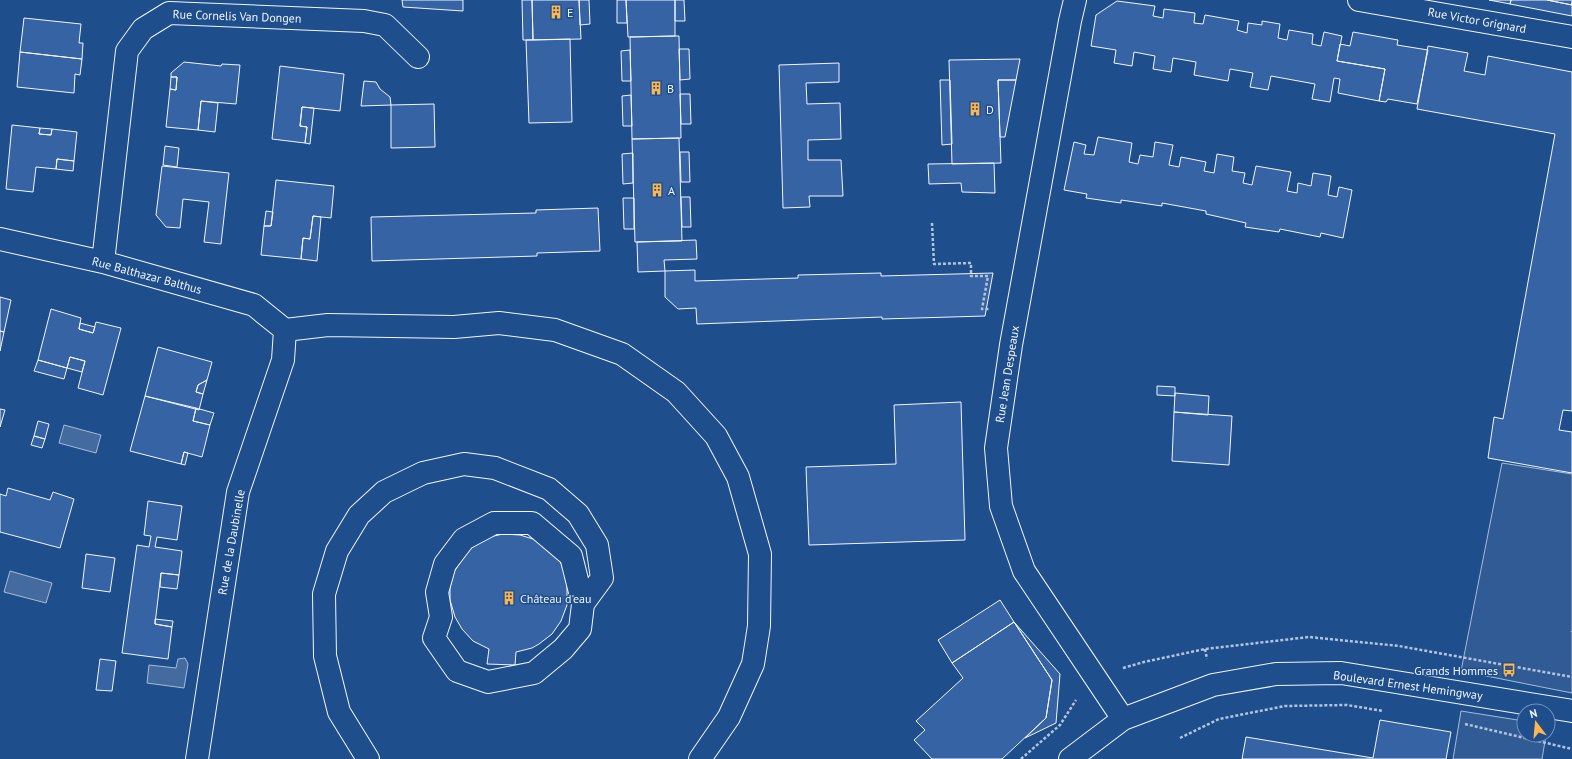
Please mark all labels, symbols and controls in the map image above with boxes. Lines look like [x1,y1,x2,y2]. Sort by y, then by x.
building icon: E [548,4,564,20]
street label: Rue Victor Grignard [1427,4,1527,36]
place label: E [567,5,573,20]
street label: Rue Cornelis Van Dongen [172,6,302,26]
building icon: B [648,80,664,96]
place label: B [667,81,674,96]
building icon: D [967,101,983,117]
place label: D [986,102,994,117]
building icon: A [649,182,665,198]
place label: A [668,183,675,198]
street label: Rue Balthazar Balthus [90,253,204,297]
street label: Rue Jean Despeaux [992,324,1022,424]
street label: Rue de la Daubinelle [214,488,248,596]
building icon: Château d'eau [501,590,517,606]
place label: Château d'eau [520,591,591,606]
bus stop icon: Grands Hommes [1501,662,1517,678]
place label: Grands Hommes [1414,663,1498,678]
street label: Boulevard Ernest Hemingway [1332,667,1484,703]
north arrow [1516,703,1556,743]
text: N [1528,706,1539,721]

